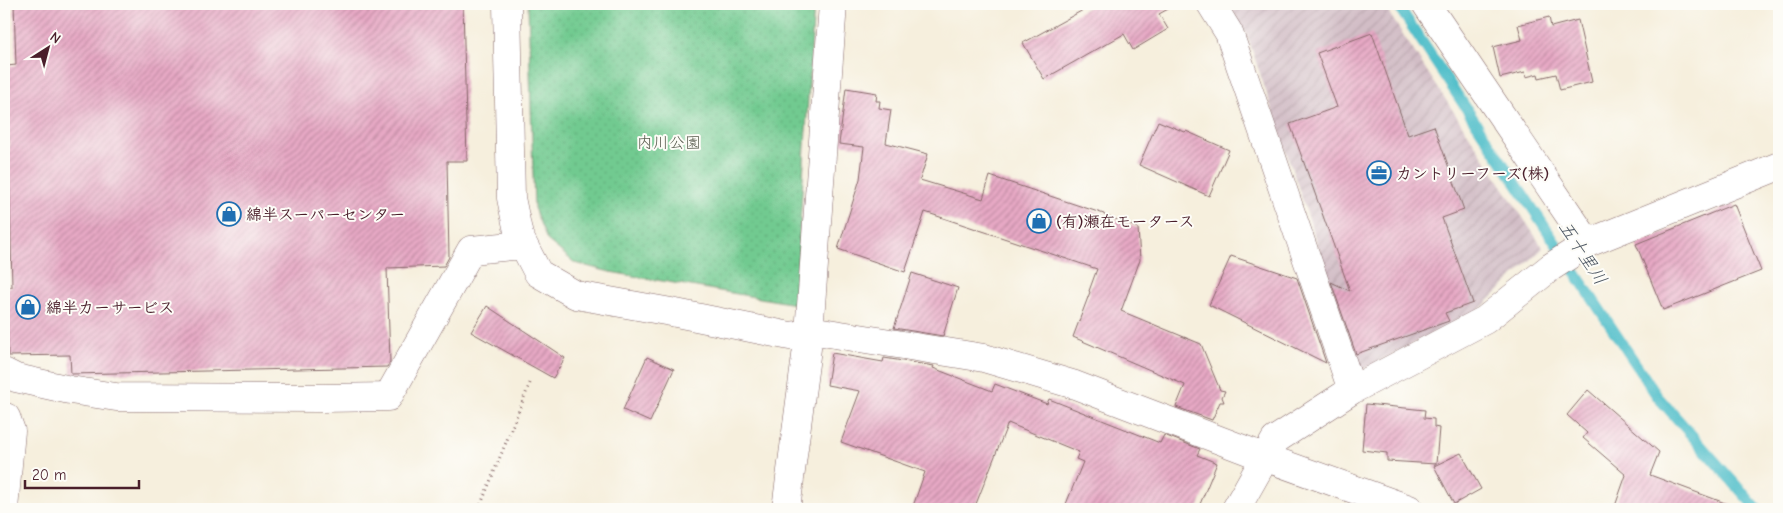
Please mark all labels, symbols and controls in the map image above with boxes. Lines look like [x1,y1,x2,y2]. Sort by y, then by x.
north arrow [22,22,72,72]
text: N [47,28,64,47]
park label: 内川公園 [637,134,701,152]
office icon: カントリーフーズ(株) [1366,160,1392,186]
place label: カントリーフーズ(株) [1396,165,1549,183]
shop icon: 綿半スーパーセンター [216,201,242,227]
place label: 綿半スーパーセンター [246,206,405,224]
shop icon: (有)瀬在モータース [1026,208,1052,234]
place label: (有)瀬在モータース [1056,213,1194,231]
water label: 五十里川 [1554,217,1611,289]
shop icon: 綿半カーサービス [15,294,41,320]
place label: 綿半カーサービス [46,299,174,317]
scale bar [25,458,139,490]
text: 20 m [32,466,66,484]

